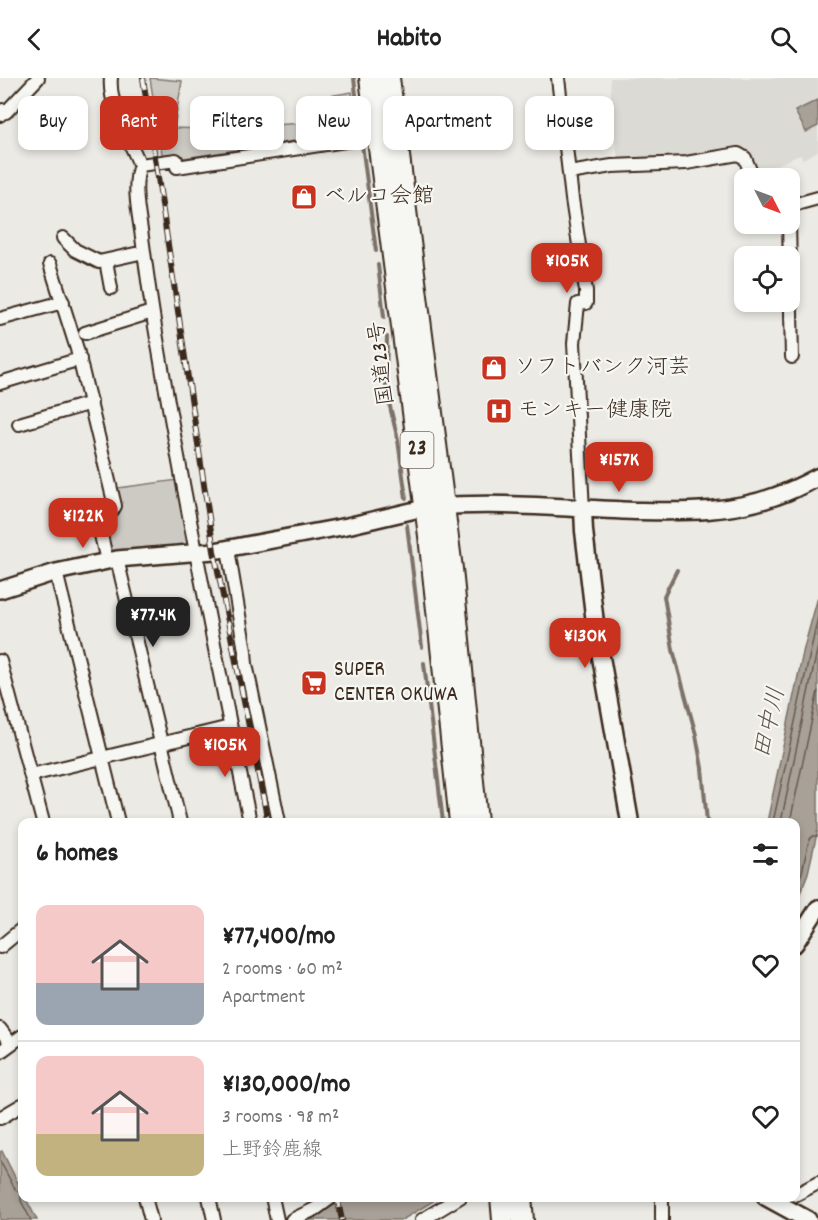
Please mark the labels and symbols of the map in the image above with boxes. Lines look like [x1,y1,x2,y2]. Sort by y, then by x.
north arrow [734,168,800,234]
shop icon: ベルコ会館 [289,182,319,212]
place label: ベルコ会館 [324,182,434,213]
pin: ¥105K [525,243,609,294]
street label: 国道23号 [362,319,404,407]
shop icon: ソフトバンク河芸 [479,353,509,383]
place label: ソフトバンク河芸 [514,353,690,384]
hospital icon: モンキー健康院 [484,396,514,426]
place label: モンキー健康院 [518,396,672,427]
road number: 23 [400,432,434,468]
pin: ¥157K [577,442,661,493]
pin: ¥122K [41,498,125,549]
pin: ¥77.4K [104,597,202,648]
pin: ¥130K [543,618,627,669]
place label: SUPER CENTER OKUWA [334,655,458,711]
supermarket icon: SUPER CENTER OKUWA [299,668,329,698]
water label: 田中川 [746,684,796,762]
pin: ¥105K [183,727,267,778]

